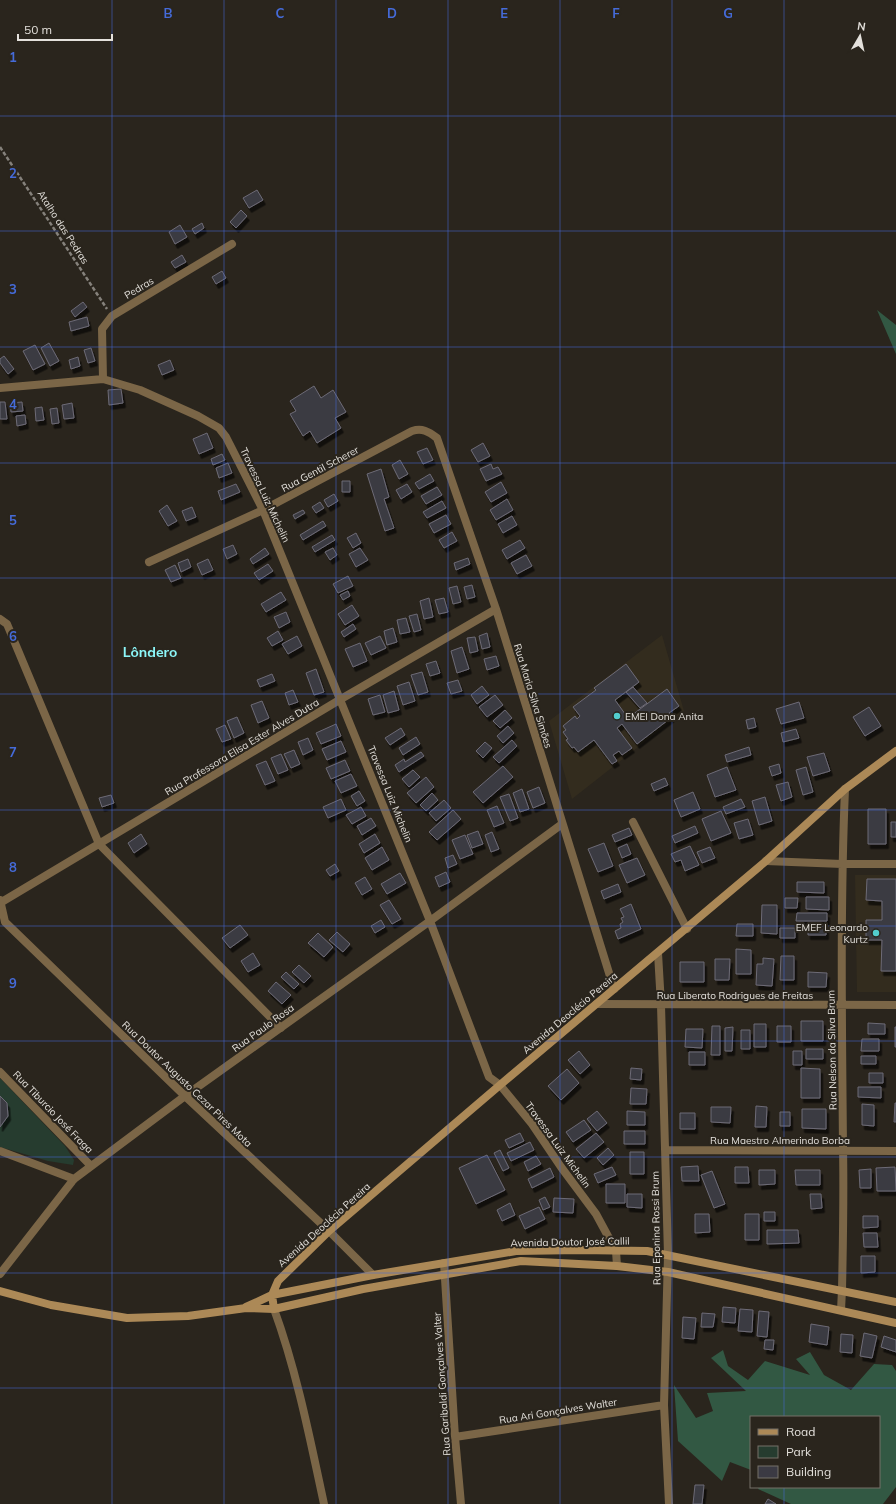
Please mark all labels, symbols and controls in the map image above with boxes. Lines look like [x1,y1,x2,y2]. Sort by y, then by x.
text: B [164,5,173,21]
text: C [276,5,285,21]
text: D [387,5,397,21]
text: E [500,5,508,21]
text: F [612,5,620,21]
text: G [723,5,733,21]
scale bar [18,16,112,42]
north arrow [840,16,880,56]
text: N [856,19,867,34]
text: 50 m [24,22,52,37]
text: 1 [9,49,17,65]
text: 2 [9,165,17,181]
street label: Atalho das Pedras [34,188,92,266]
street label: Pedras [122,274,156,302]
text: 3 [9,281,17,297]
text: 4 [9,396,17,412]
street label: Rua Gentil Scherer [279,443,361,495]
street label: Travessa Luiz Michelin [237,446,293,545]
text: 5 [9,512,17,528]
text: 6 [9,628,17,644]
street label: Rua Maria Silva Simões [511,642,555,750]
district label: Lôndero [123,643,177,661]
street label: Rua Professora Elisa Ester Alves Dutra [162,696,322,798]
place label: EMEI Dona Anita [625,710,703,723]
marker: EMEI Dona Anita [612,711,622,721]
text: 7 [9,744,17,760]
street label: Travessa Luiz Michelin [365,744,415,844]
text: 8 [9,859,17,875]
place label: EMEF Leonardo Kurtz [796,921,868,946]
marker: EMEF Leonardo Kurtz [871,928,881,938]
street label: Avenida Deoclécio Pereira [520,969,620,1057]
text: 9 [9,975,17,991]
street label: Rua Liberato Rodrigues de Freitas [657,989,813,1002]
street label: Rua Nelson da Silva Brum [824,990,840,1110]
street label: Rua Paulo Rosa [229,1001,297,1055]
street label: Rua Doutor Augusto Cezar Pires Mota [119,1018,255,1150]
street label: Rua Tiburcio José Fraga [10,1068,96,1156]
street label: Travessa Luiz Michelin [522,1099,594,1191]
street label: Rua Maestro Almerindo Borba [710,1134,850,1147]
street label: Rua Eponina Rossi Brum [649,1171,663,1285]
street label: Avenida Deoclécio Pereira [275,1180,373,1270]
street label: Avenida Doutor José Callil [510,1234,630,1250]
street label: Rua Garibaldi Gonçalves Valter [430,1311,453,1456]
street label: Rua Ari Gonçalves Walter [498,1395,618,1427]
legend [750,1416,880,1488]
text: Road [786,1424,815,1439]
text: Park [786,1444,812,1459]
text: Building [786,1464,831,1479]

